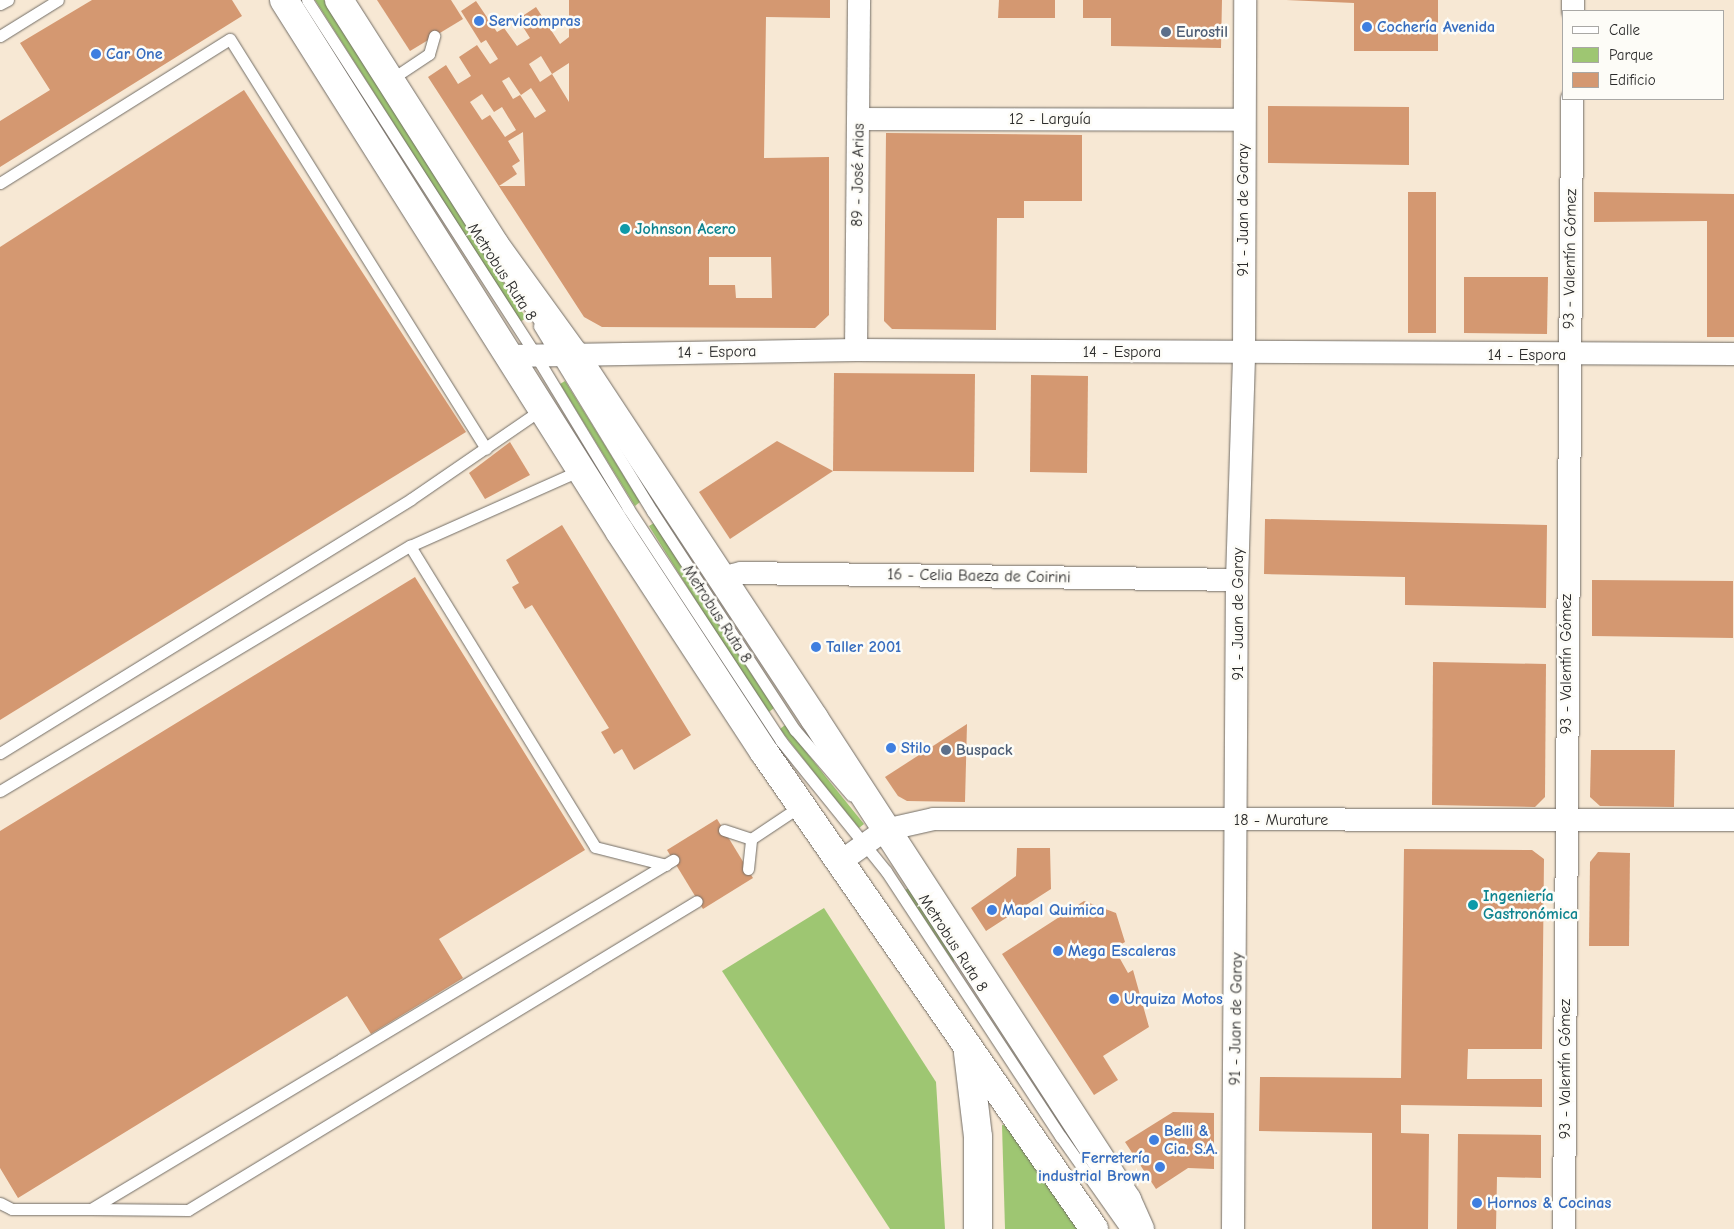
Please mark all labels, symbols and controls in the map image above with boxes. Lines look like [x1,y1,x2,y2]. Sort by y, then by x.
legend [1562,10,1724,100]
place label: Servicompras [489,11,580,31]
marker: Servicompras [473,15,485,27]
place label: Cochería Avenida [1377,17,1495,37]
marker: Cochería Avenida [1361,21,1373,33]
text: Calle [1609,21,1640,39]
place label: Eurostil [1176,22,1228,42]
marker: Eurostil [1160,26,1172,38]
place label: Car One [106,44,163,64]
text: Parque [1609,46,1653,64]
marker: Car One [90,48,102,60]
text: Edificio [1609,71,1656,89]
street label: 12 - Larguía [1009,109,1091,129]
street label: 89 - José Arias [847,123,869,227]
street label: 91 - Juan de Garay [1233,144,1253,276]
street label: 93 - Valentín Gómez [1559,189,1581,329]
street label: Metrobus Ruta 8 [463,219,541,325]
place label: Johnson Acero [635,219,736,239]
marker: Johnson Acero [619,223,631,235]
street label: 14 - Espora [677,342,757,362]
street label: 14 - Espora [1083,342,1161,362]
street label: 14 - Espora [1488,345,1566,365]
street label: 91 - Juan de Garay [1228,548,1248,680]
street label: Metrobus Ruta 8 [678,561,756,667]
street label: 16 - Celia Baeza de Coirini [887,565,1071,587]
street label: 93 - Valentín Gómez [1556,594,1576,734]
place label: Taller 2001 [826,637,901,657]
marker: Taller 2001 [810,641,822,653]
place label: Stilo [901,738,931,758]
place label: Buspack [956,740,1013,760]
marker: Stilo [885,742,897,754]
marker: Buspack [940,744,952,756]
street label: 18 - Murature [1234,810,1328,830]
place label: Ingeniería Gastronómica [1483,886,1578,924]
street label: Metrobus Ruta 8 [914,890,992,996]
marker: Ingeniería Gastronómica [1467,899,1479,911]
place label: Mapal Quimica [1002,900,1105,920]
marker: Mapal Quimica [986,904,998,916]
place label: Mega Escaleras [1068,941,1176,961]
marker: Mega Escaleras [1052,945,1064,957]
street label: 91 - Juan de Garay [1225,952,1247,1086]
place label: Urquiza Motos [1124,989,1223,1009]
marker: Urquiza Motos [1108,993,1120,1005]
street label: 93 - Valentín Gómez [1555,999,1575,1139]
place label: Belli & Cia. S.A. [1164,1121,1218,1159]
marker: Belli & Cia. S.A. [1148,1134,1160,1146]
place label: Ferretería industrial Brown [1038,1148,1150,1186]
marker: Ferretería industrial Brown [1154,1161,1166,1173]
place label: Hornos & Cocinas [1487,1193,1611,1213]
marker: Hornos & Cocinas [1471,1197,1483,1209]

